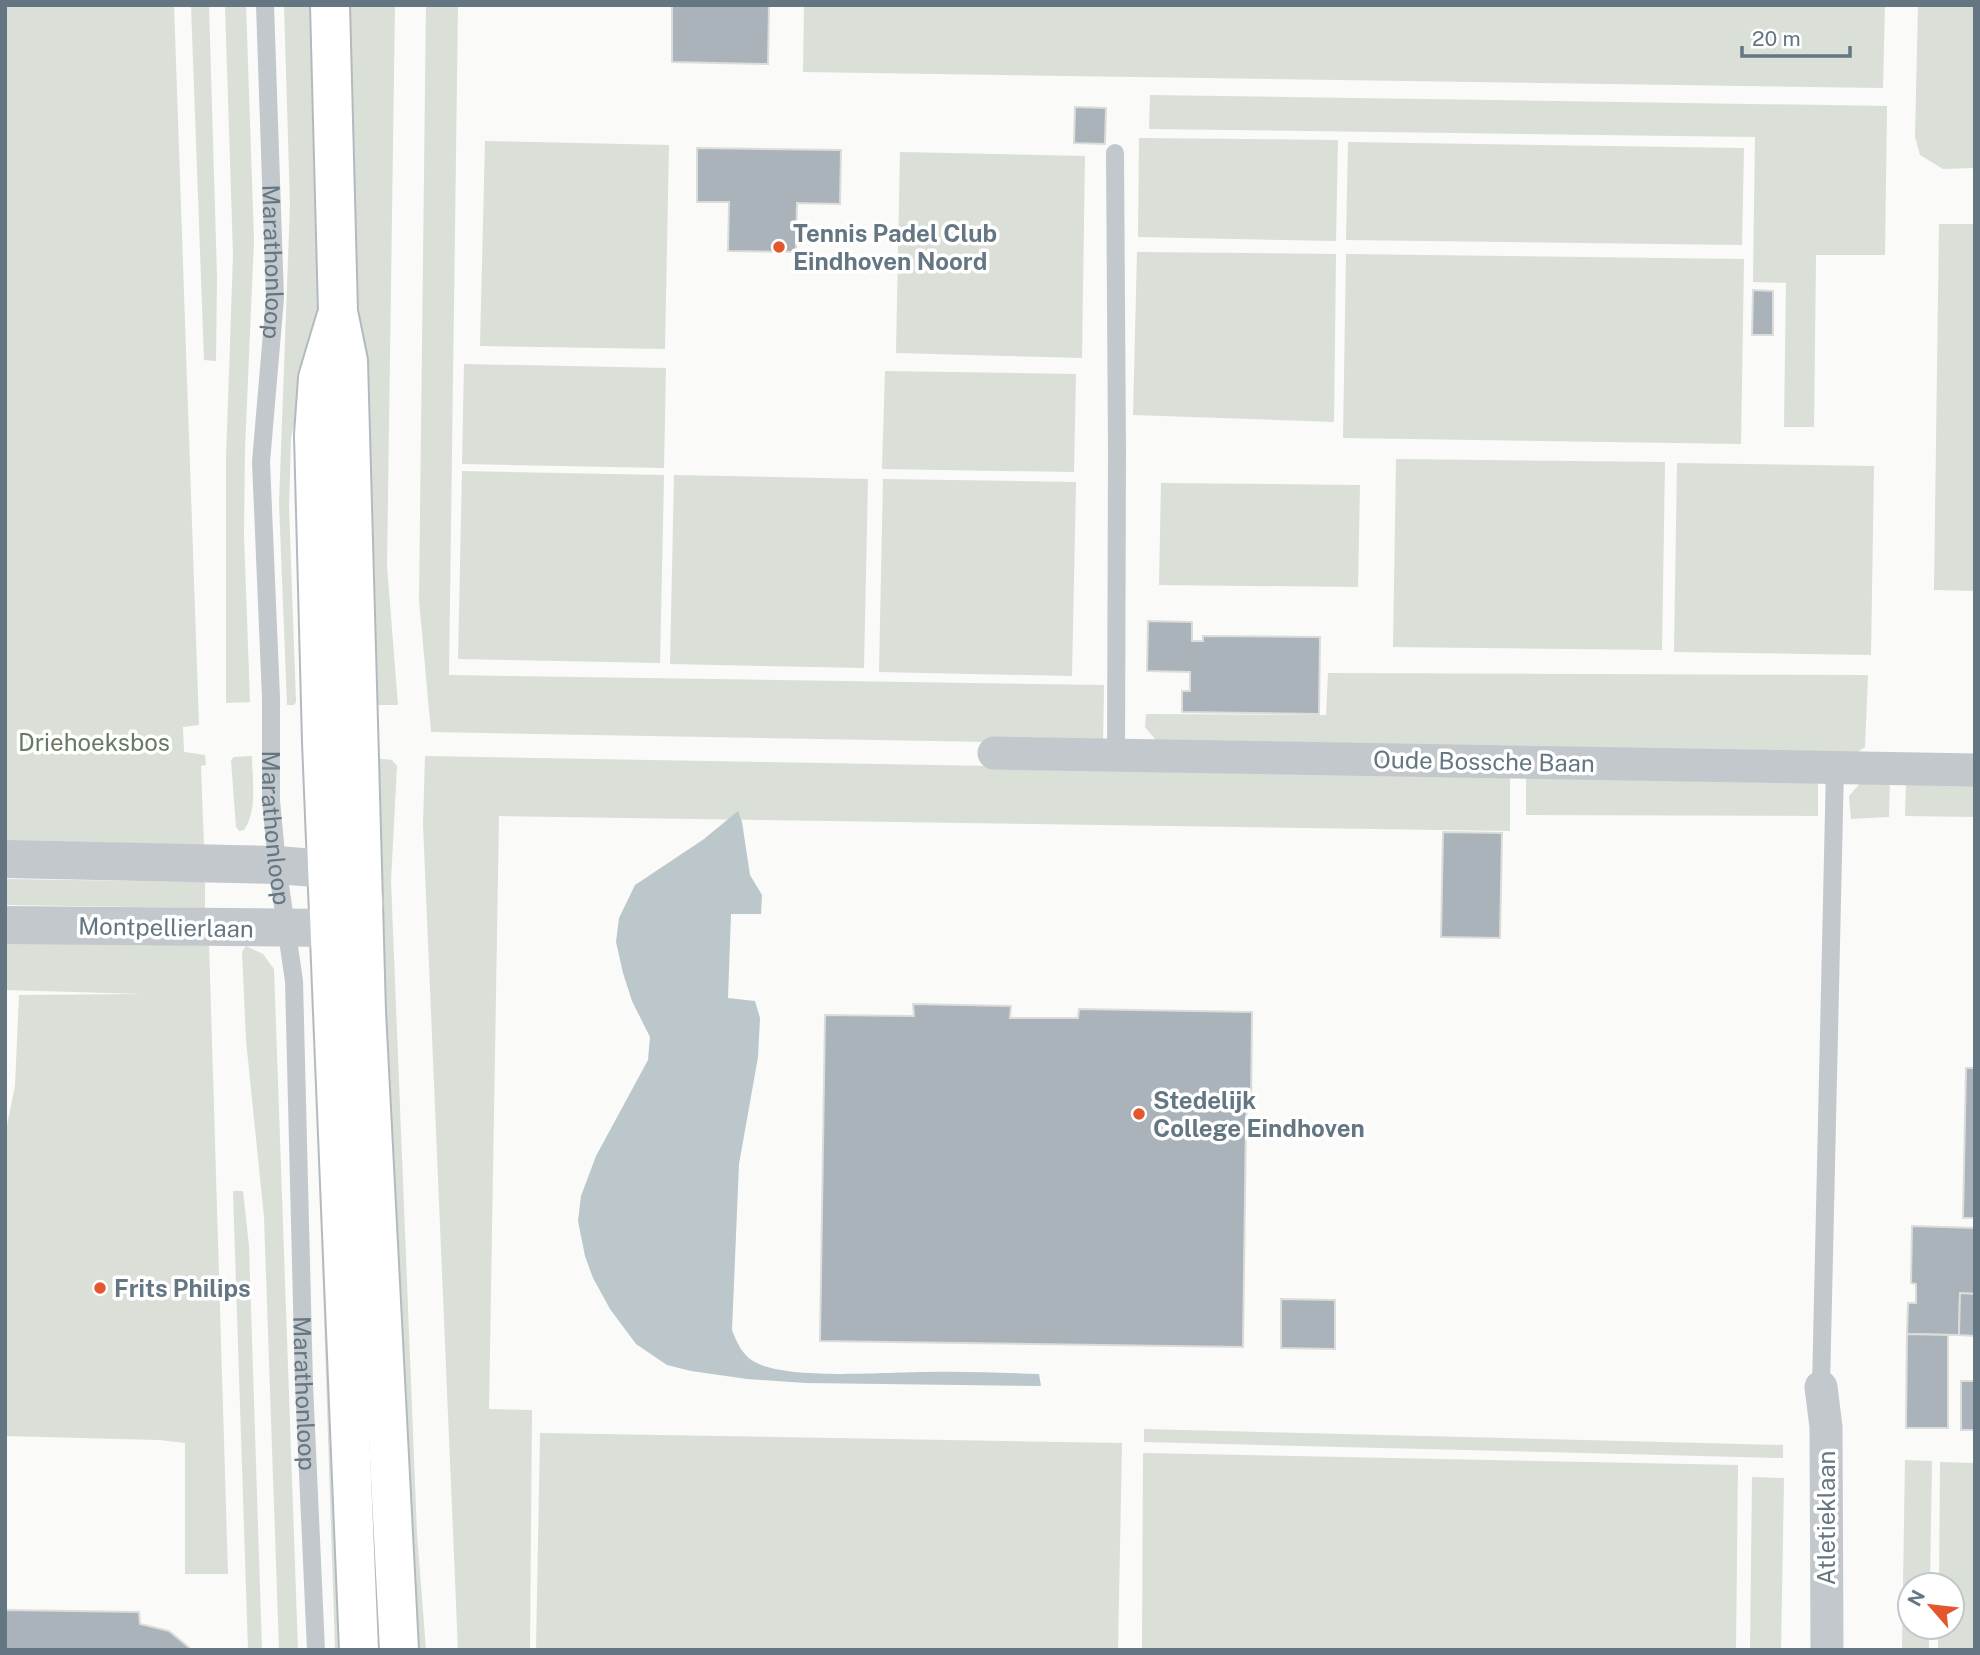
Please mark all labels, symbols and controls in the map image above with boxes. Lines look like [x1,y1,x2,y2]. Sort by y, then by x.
scale bar [1742,14,1850,58]
text: 20 m [1752,26,1801,51]
street label: Marathonloop [257,184,289,340]
place label: Tennis Padel Club Eindhoven Noord [793,219,997,275]
marker: Tennis Padel Club Eindhoven Noord [771,239,787,255]
park label: Driehoeksbos [18,728,170,756]
street label: Oude Bossche Baan [1373,745,1595,777]
street label: Marathonloop [257,751,297,907]
street label: Montpellierlaan [78,911,254,943]
place label: Stedelijk College Eindhoven [1153,1086,1365,1142]
marker: Stedelijk College Eindhoven [1131,1106,1147,1122]
place label: Frits Philips [114,1274,251,1302]
marker: Frits Philips [92,1280,108,1296]
street label: Marathonloop [288,1316,322,1471]
street label: Atletieklaan [1812,1451,1840,1585]
north arrow [1896,1571,1966,1641]
text: N [1903,1586,1929,1610]

